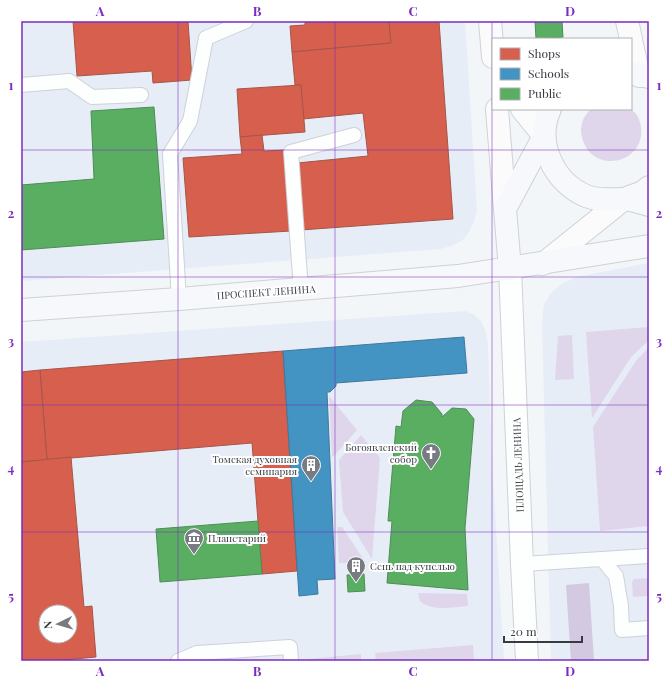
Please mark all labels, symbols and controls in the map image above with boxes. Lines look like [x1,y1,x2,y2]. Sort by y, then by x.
text: A [95,2,105,19]
text: B [253,2,262,19]
text: C [408,2,418,19]
text: D [565,2,575,19]
legend [492,38,632,110]
text: Shops [528,45,560,61]
text: Schools [528,65,569,81]
text: 1 [9,76,14,93]
text: 1 [657,76,662,93]
text: Public [528,85,562,101]
text: 2 [8,204,15,221]
text: 2 [656,204,663,221]
street label: ПРОСПЕКТ ЛЕНИНА [216,282,317,302]
text: 3 [8,332,14,349]
text: 3 [656,332,662,349]
street label: ПЛОЩАДЬ ЛЕНИНА [509,417,527,513]
place label: Богоявленский собор [345,440,417,466]
church icon: Богоявленский собор [420,442,442,470]
place label: Томская духовная семинария [213,452,298,478]
building icon: Томская духовная семинария [300,454,322,482]
text: 4 [8,459,15,476]
text: 4 [656,459,663,476]
museum icon: Планетарий [183,527,205,555]
place label: Планетарий [208,531,266,545]
building icon: Сень над купелью [345,555,367,583]
place label: Сень над купелью [370,559,455,573]
text: 5 [8,587,14,604]
text: 5 [656,587,662,604]
north arrow [38,604,78,644]
scale bar [504,618,582,644]
text: N [40,620,55,630]
text: 20 m [510,623,537,639]
text: A [95,662,105,679]
text: B [253,662,262,679]
text: C [408,662,418,679]
text: D [565,662,575,679]

